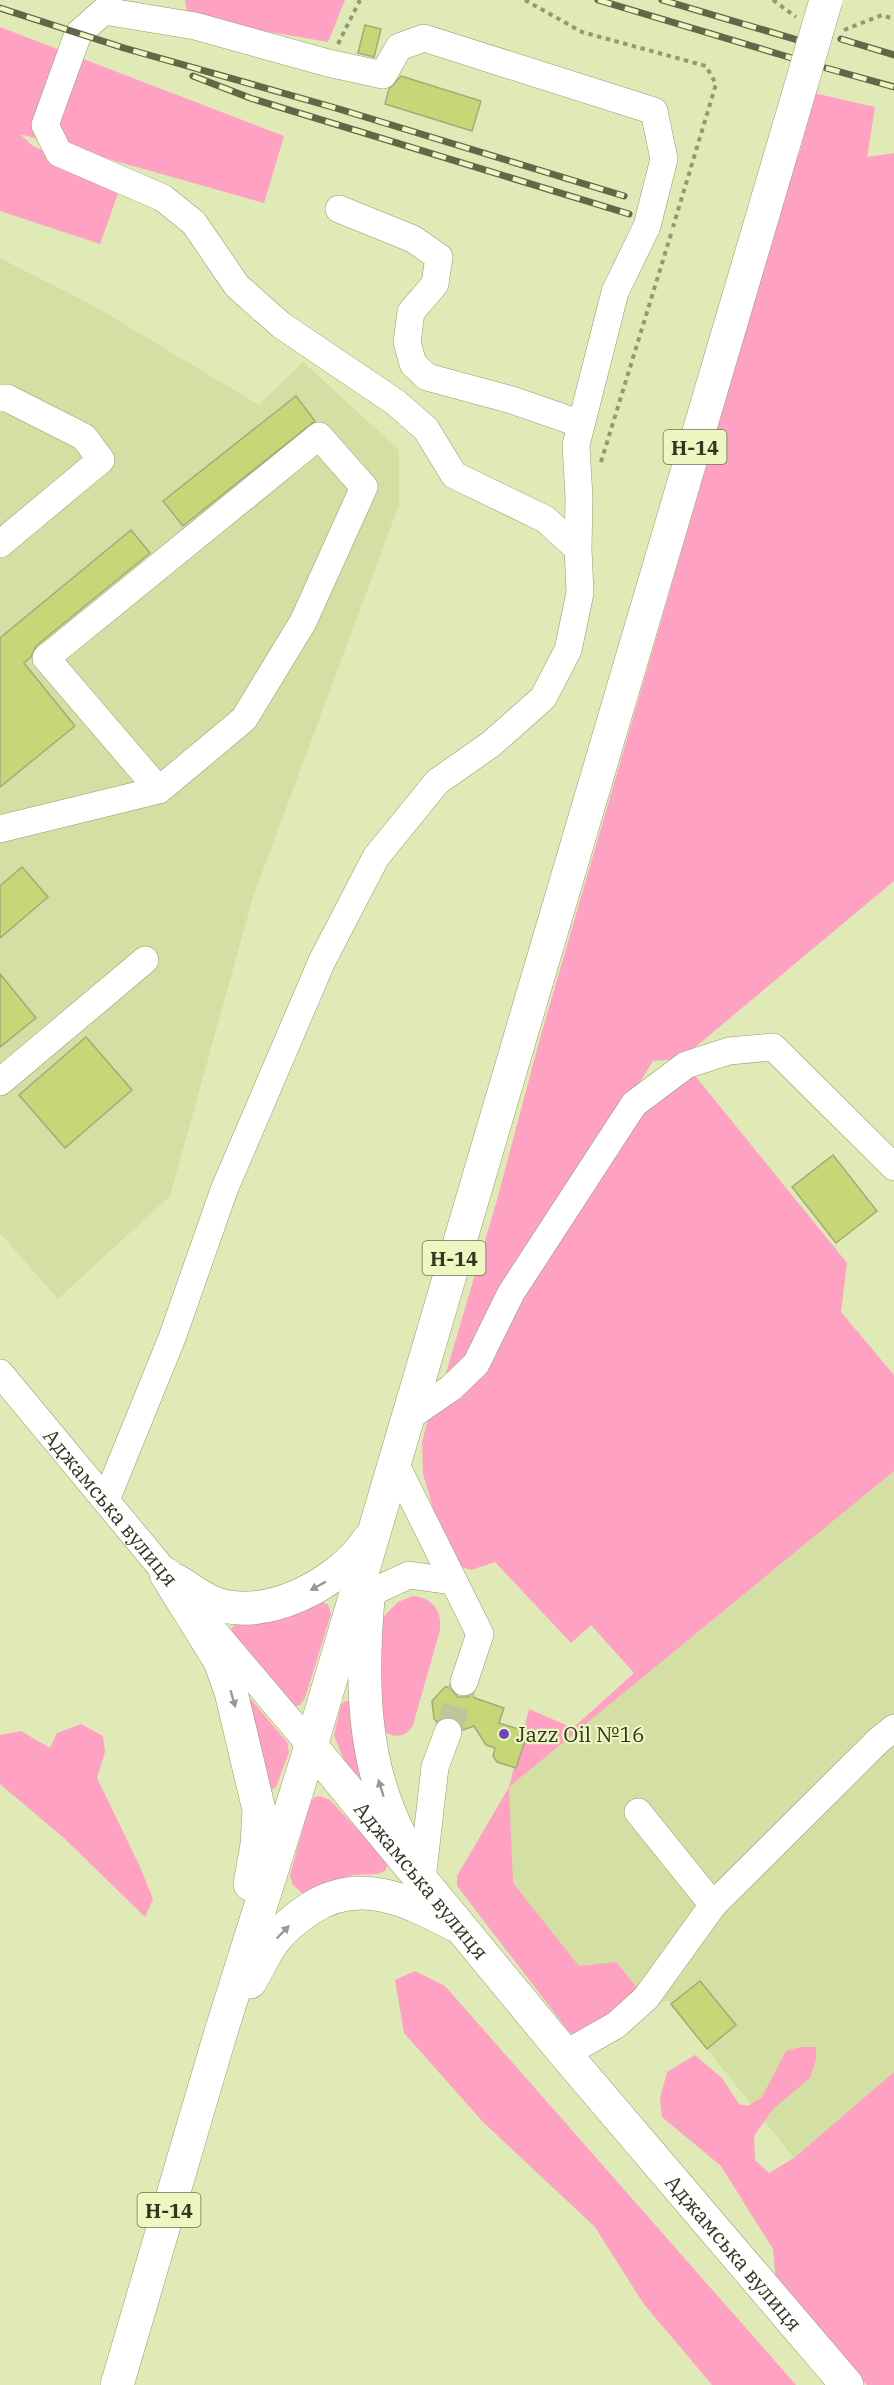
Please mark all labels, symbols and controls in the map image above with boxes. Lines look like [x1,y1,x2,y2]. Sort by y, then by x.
road number: Н-14 [664,430,726,464]
road number: Н-14 [422,1241,486,1275]
street label: Аджамська вулиця [37,1422,185,1592]
one-way arrow [309,1581,326,1591]
one-way arrow [229,1690,238,1708]
place label: Jazz Oil №16 [516,1720,645,1748]
marker: Jazz Oil №16 [497,1727,511,1741]
one-way arrow [376,1779,385,1797]
street label: Аджамська вулиця [348,1795,495,1965]
one-way arrow [275,1925,289,1939]
street label: Аджамська вулиця [660,2168,809,2337]
road number: Н-14 [138,2193,201,2227]

